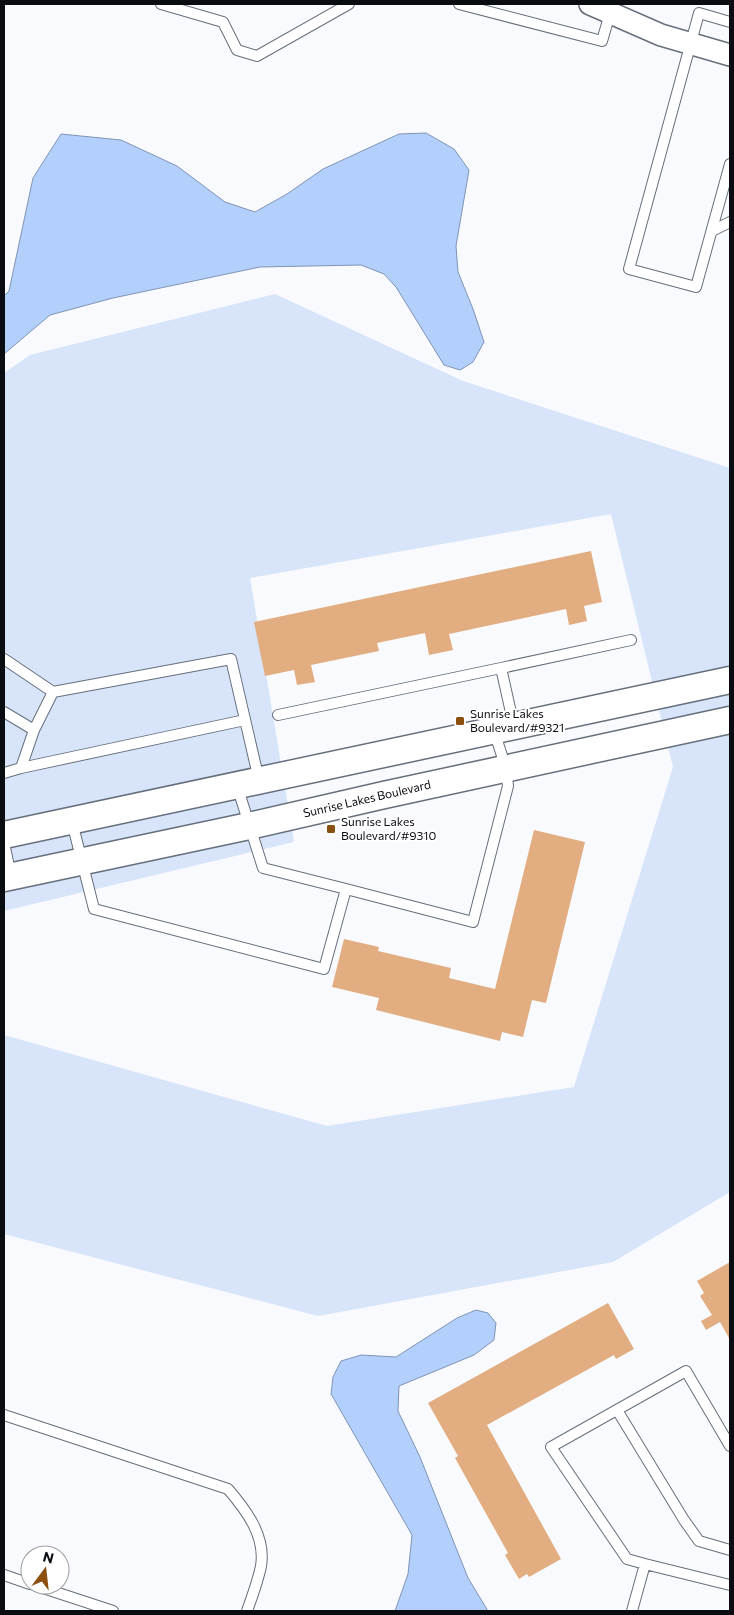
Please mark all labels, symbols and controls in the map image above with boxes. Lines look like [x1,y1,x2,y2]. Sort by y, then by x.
place label: Sunrise Lakes Boulevard/#9321 [470,706,564,734]
marker: Sunrise Lakes Boulevard/#9321 [454,715,466,727]
street label: Sunrise Lakes Boulevard [302,776,432,820]
place label: Sunrise Lakes Boulevard/#9310 [341,814,436,842]
marker: Sunrise Lakes Boulevard/#9310 [325,823,337,835]
north arrow [20,1545,70,1595]
text: N [41,1547,56,1567]

